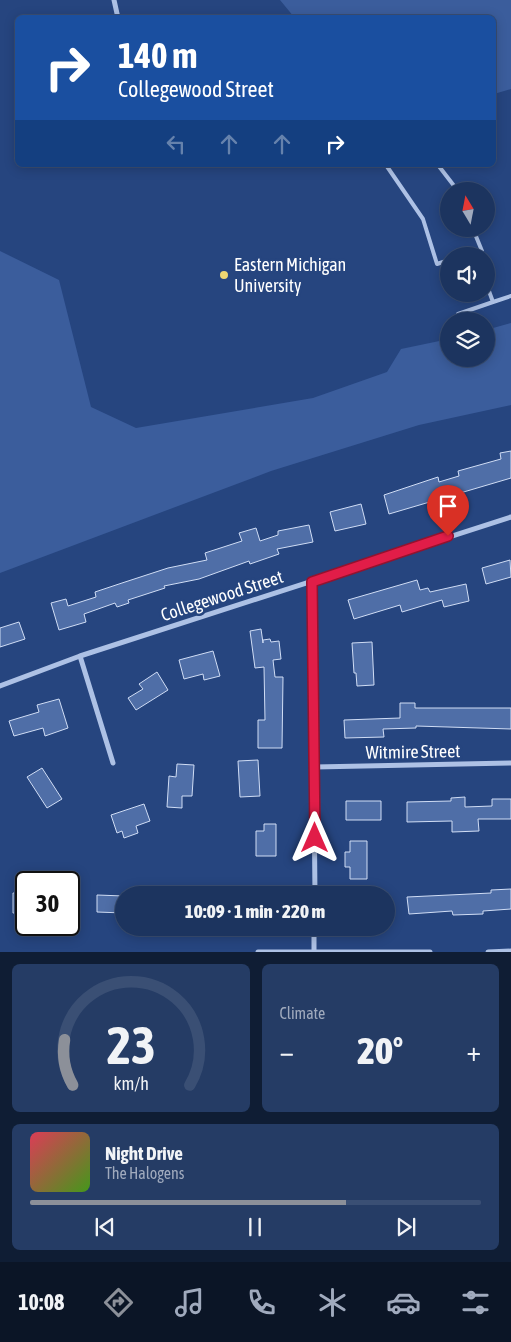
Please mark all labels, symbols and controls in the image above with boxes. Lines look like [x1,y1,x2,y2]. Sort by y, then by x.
icon: right [35,35,100,100]
text: 140 m [118,35,197,75]
text: Collegewood Street [118,76,274,102]
icon: left [162,130,190,158]
icon: ahead [215,130,243,158]
icon: ahead [268,130,296,158]
icon: right [321,130,349,158]
north arrow [440,182,495,238]
map controls [440,182,495,367]
button: sound [440,247,495,302]
place label: Eastern Michigan University [234,254,346,296]
marker: Eastern Michigan University [218,269,230,281]
button: layers [440,312,495,367]
pin [427,485,469,536]
icon: arrive [434,492,462,520]
street label: Collegewood Street [158,566,286,625]
street label: Witmire Street [365,740,461,763]
position arrow [288,811,340,863]
speed limit sign: 30 [15,871,80,936]
text: 10:09 · 1 min · 220 m [185,900,325,922]
text: Climate [280,1004,325,1022]
text: 23 [106,1015,155,1075]
text: 20° [357,1029,403,1072]
text: − [280,1035,294,1067]
text: + [466,1035,481,1067]
text: km/h [113,1073,148,1094]
text: Night Drive [105,1142,183,1164]
text: The Halogens [105,1164,185,1182]
icon: previous [91,1213,119,1241]
icon: pause [241,1213,269,1241]
icon: next [392,1213,420,1241]
icon: directions [101,1285,136,1320]
icon: music [172,1285,207,1320]
icon: phone [244,1285,279,1320]
icon: climate [315,1285,350,1320]
icon: car [386,1285,421,1320]
icon: filters [458,1285,493,1320]
text: 10:08 [18,1289,64,1315]

